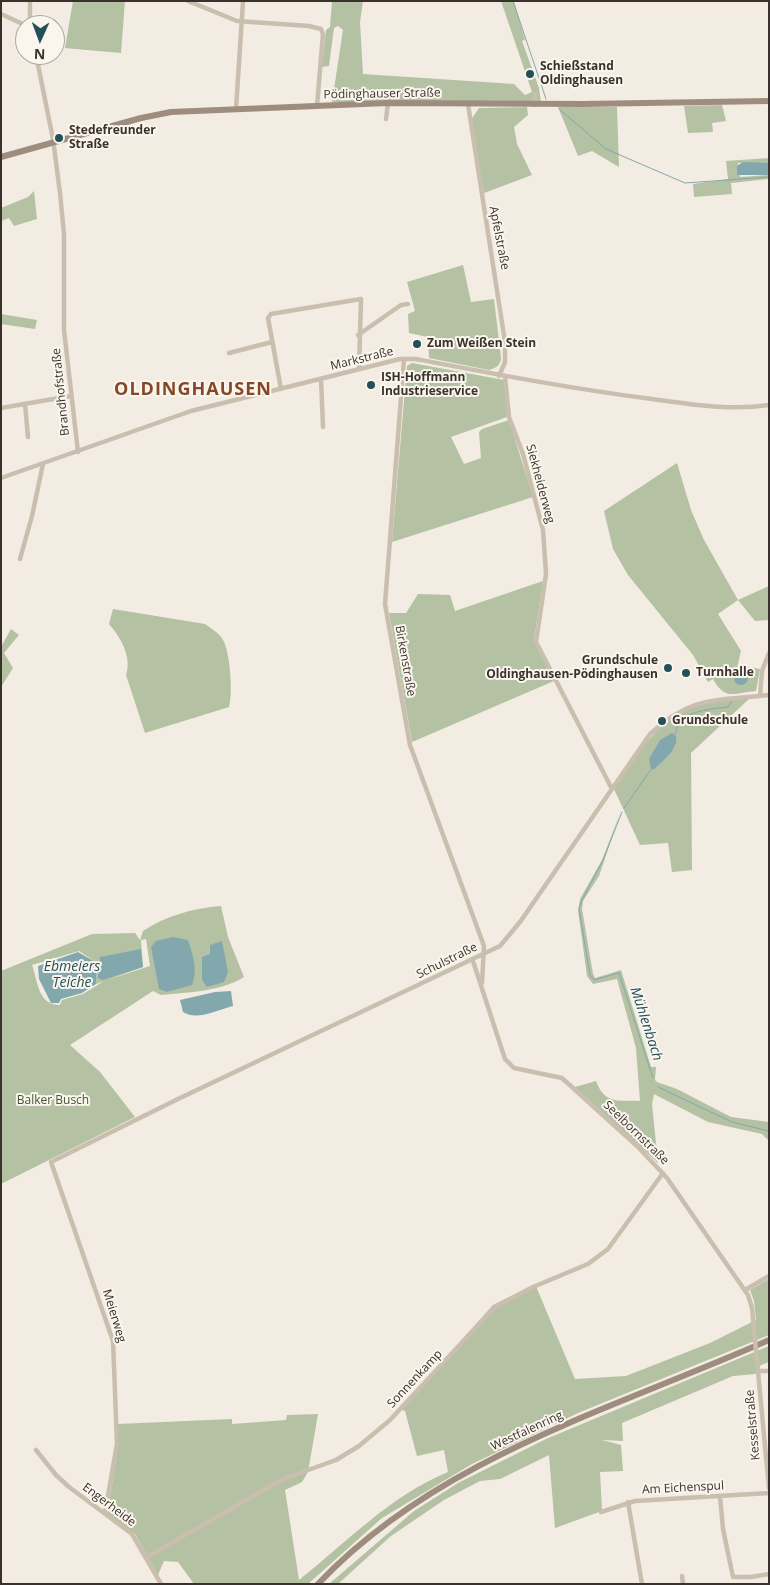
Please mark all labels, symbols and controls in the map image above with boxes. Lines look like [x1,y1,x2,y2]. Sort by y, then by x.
north arrow [15,15,65,65]
text: N [33,45,46,64]
place label: Schießstand Oldinghausen [540,60,623,88]
marker: Schießstand Oldinghausen [524,68,536,80]
street label: Pödinghauser Straße [323,86,441,102]
place label: Stedefreunder Straße [69,124,156,152]
marker: Stedefreunder Straße [53,132,65,144]
street label: Apfelstraße [486,205,512,271]
place label: Zum Weißen Stein [427,337,536,351]
marker: Zum Weißen Stein [411,338,423,350]
street label: Markstraße [329,344,395,374]
street label: Brandhofstraße [49,347,73,437]
place label: ISH-Hoffmann Industrieservice [381,371,478,399]
district label: OLDINGHAUSEN [113,379,273,401]
marker: ISH-Hoffmann Industrieservice [365,379,377,391]
street label: Siekheiderweg [523,443,557,525]
street label: Birkenstraße [392,624,418,698]
place label: Grundschule Oldinghausen-Pödinghausen [486,654,658,682]
marker: Grundschule Oldinghausen-Pödinghausen [662,662,674,674]
place label: Turnhalle [696,666,754,680]
marker: Turnhalle [680,667,692,679]
place label: Grundschule [672,714,748,728]
marker: Grundschule [656,715,668,727]
street label: Schulstraße [414,940,480,982]
water label: Ebmeiers Teiche [44,959,100,992]
water label: Mühlenbach [626,985,666,1063]
park label: Balker Busch [17,1094,89,1108]
street label: Seelbornstraße [600,1098,672,1168]
street label: Meierweg [99,1288,129,1344]
street label: Sonnenkamp [384,1347,446,1411]
street label: Kesselstraße [743,1389,763,1461]
street label: Westfalenring [489,1408,565,1454]
street label: Am Eichenspul [642,1479,724,1497]
street label: Engerheide [79,1480,139,1530]

